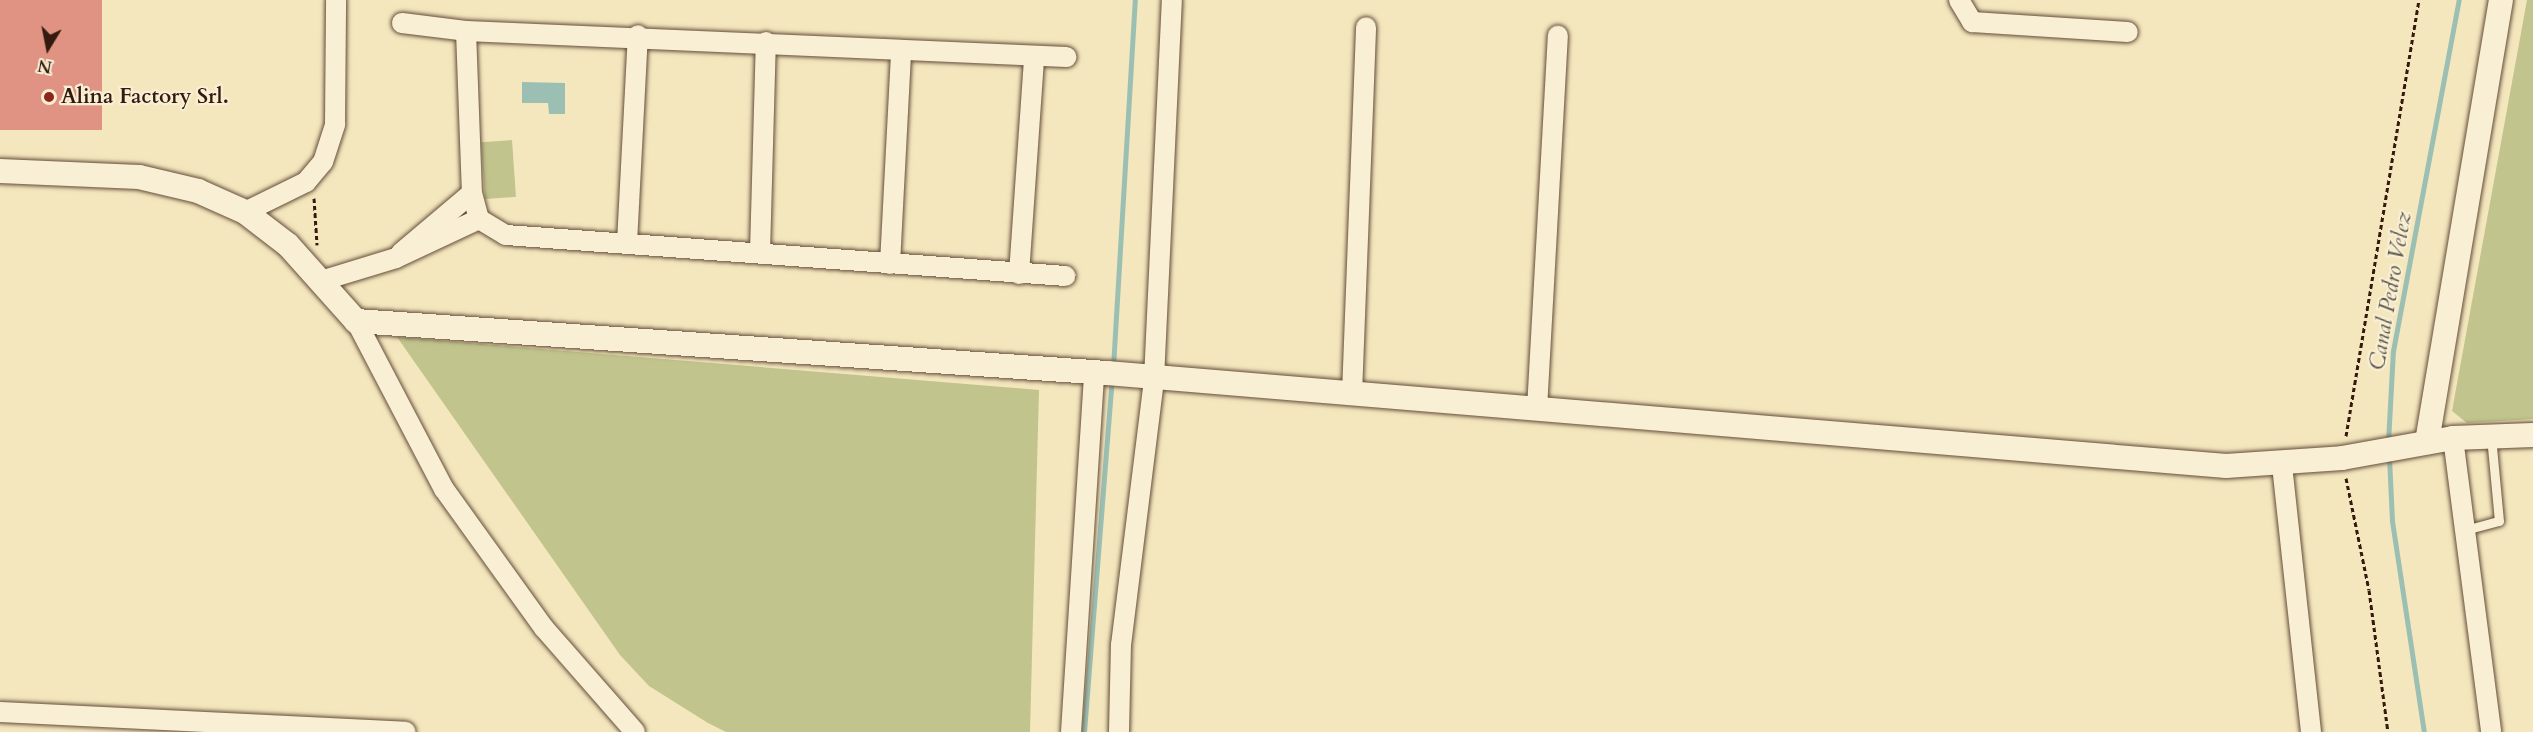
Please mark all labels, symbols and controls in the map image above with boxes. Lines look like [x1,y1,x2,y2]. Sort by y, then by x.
north arrow [18,18,78,78]
text: N [36,54,54,78]
place label: Alina Factory Srl. [61,84,229,110]
marker: Alina Factory Srl. [42,90,56,104]
water label: Canal Pedro Velez [2364,210,2418,372]

